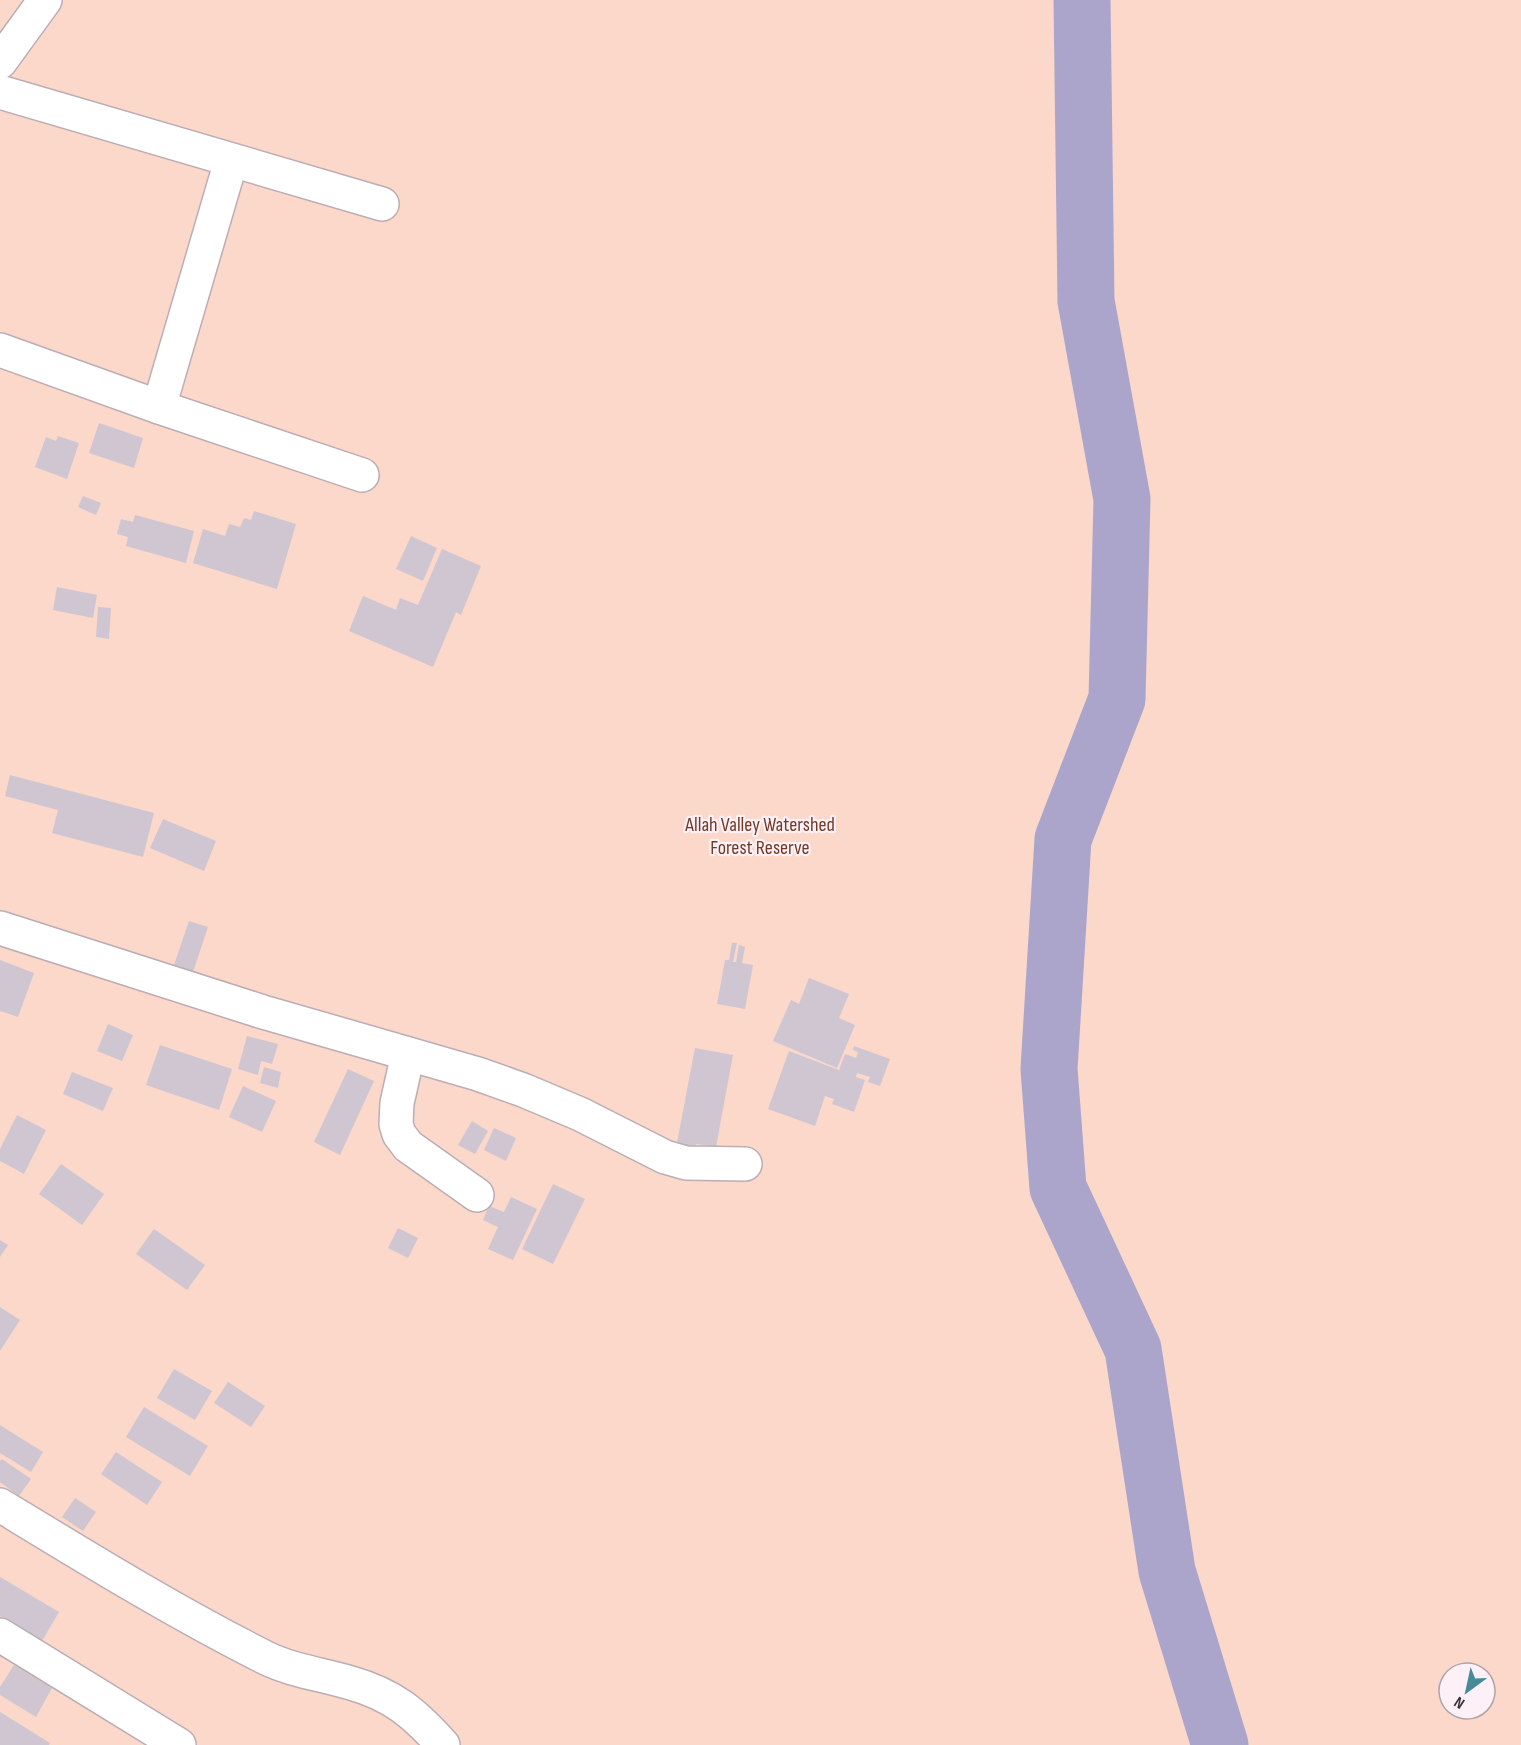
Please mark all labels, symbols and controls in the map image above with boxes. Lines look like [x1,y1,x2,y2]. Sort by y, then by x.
park label: Allah Valley Watershed Forest Reserve [684,813,835,860]
north arrow [1437,1661,1497,1721]
text: N [1451,1692,1468,1713]

